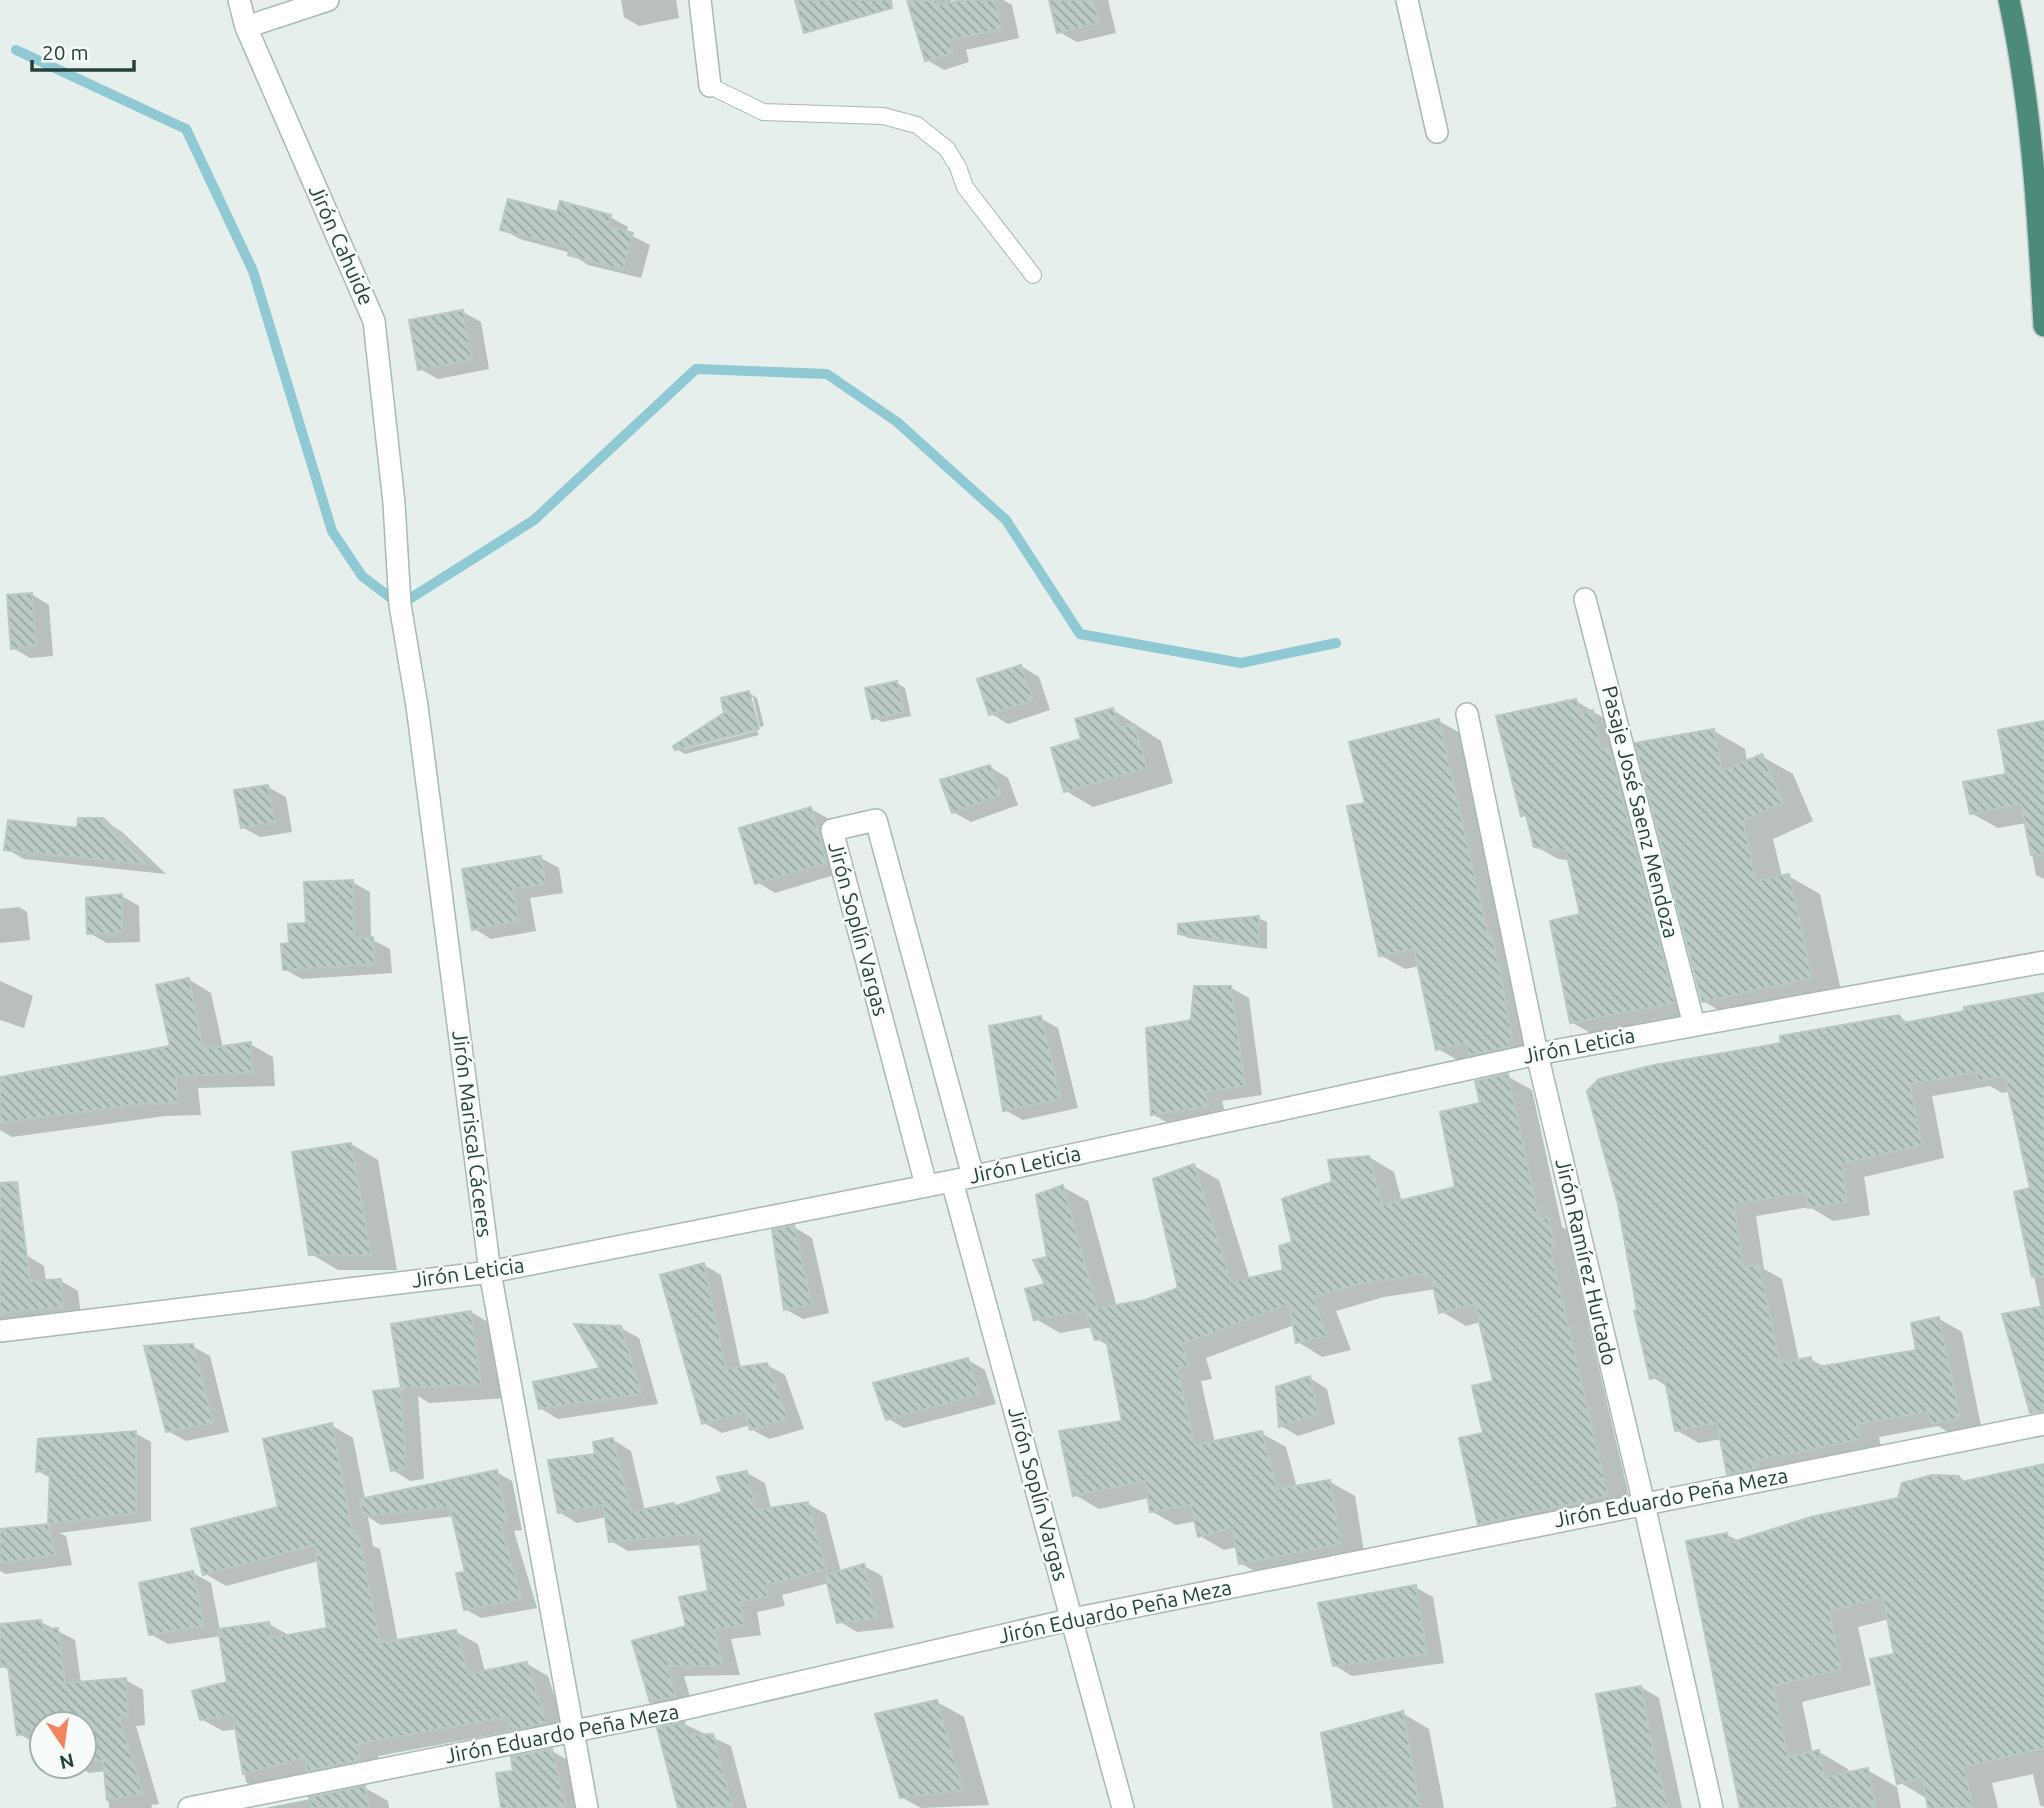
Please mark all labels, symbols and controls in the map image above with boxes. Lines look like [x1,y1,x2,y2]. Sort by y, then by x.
scale bar [32,28,133,72]
text: 20 m [42,40,89,64]
street label: Jirón Cahuide [305,181,379,308]
street label: Pasaje José Saenz Mendoza [1598,683,1684,940]
street label: Jirón Soplín Vargas [824,839,894,1018]
street label: Jirón Leticia [1521,1022,1637,1068]
street label: Jirón Mariscal Cáceres [448,1029,498,1239]
street label: Jirón Leticia [967,1140,1083,1188]
street label: Jirón Ramírez Hurtado [1551,1156,1622,1368]
street label: Jirón Leticia [410,1252,526,1292]
street label: Jirón Soplín Vargas [1004,1404,1074,1583]
street label: Jirón Eduardo Peña Meza [1552,1463,1790,1532]
street label: Jirón Eduardo Peña Meza [996,1575,1234,1648]
street label: Jirón Eduardo Peña Meza [443,1699,681,1768]
north arrow [28,1710,98,1780]
text: N [57,1749,76,1774]

